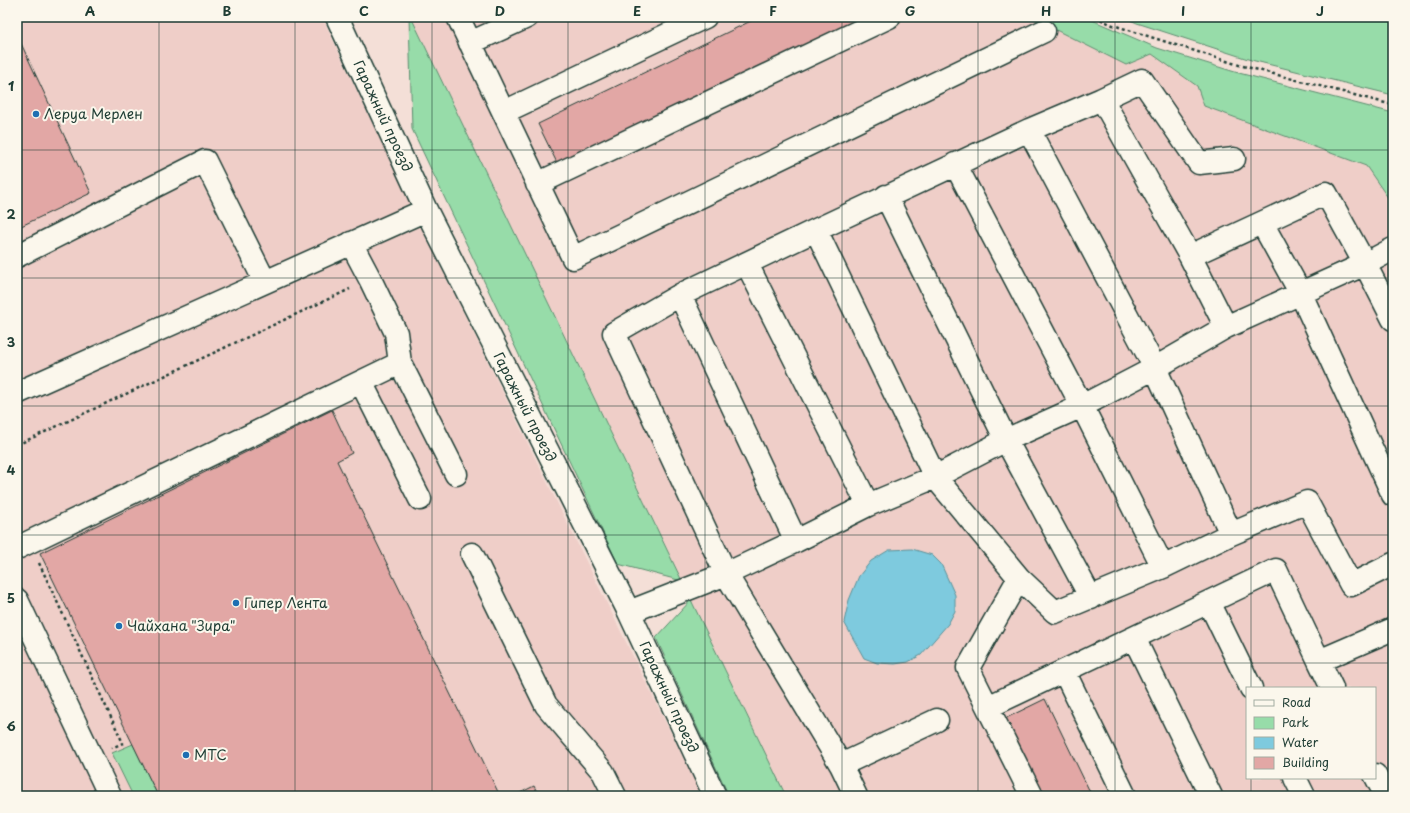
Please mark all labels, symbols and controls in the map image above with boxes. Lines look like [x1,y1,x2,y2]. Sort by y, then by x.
text: A [85,1,95,20]
text: B [223,1,232,20]
text: C [359,1,369,20]
text: D [495,1,505,20]
text: E [633,1,641,20]
text: F [769,1,777,20]
text: G [905,1,915,20]
text: H [1041,1,1051,20]
text: I [1181,1,1185,20]
text: J [1316,1,1324,20]
street label: Гаражный проезд [348,57,419,175]
text: 1 [8,76,14,95]
place label: Леруа Мерлен [44,103,143,124]
marker: Леруа Мерлен [31,109,41,119]
text: 2 [6,204,16,223]
text: 3 [7,332,16,351]
street label: Гаражный проезд [489,348,562,465]
text: 4 [7,460,16,479]
text: 5 [7,588,15,607]
place label: Гипер Лента [244,592,328,613]
marker: Гипер Лента [231,598,241,608]
place label: Чайхана "Зира" [127,615,235,636]
marker: Чайхана "Зира" [114,621,124,631]
street label: Гаражный проезд [634,638,705,756]
legend [1246,687,1376,779]
text: Road [1282,693,1311,711]
text: Park [1282,713,1309,731]
text: 6 [6,716,16,735]
text: Water [1282,733,1319,751]
place label: МТС [194,744,227,765]
marker: МТС [181,750,191,760]
text: Building [1282,753,1329,771]

